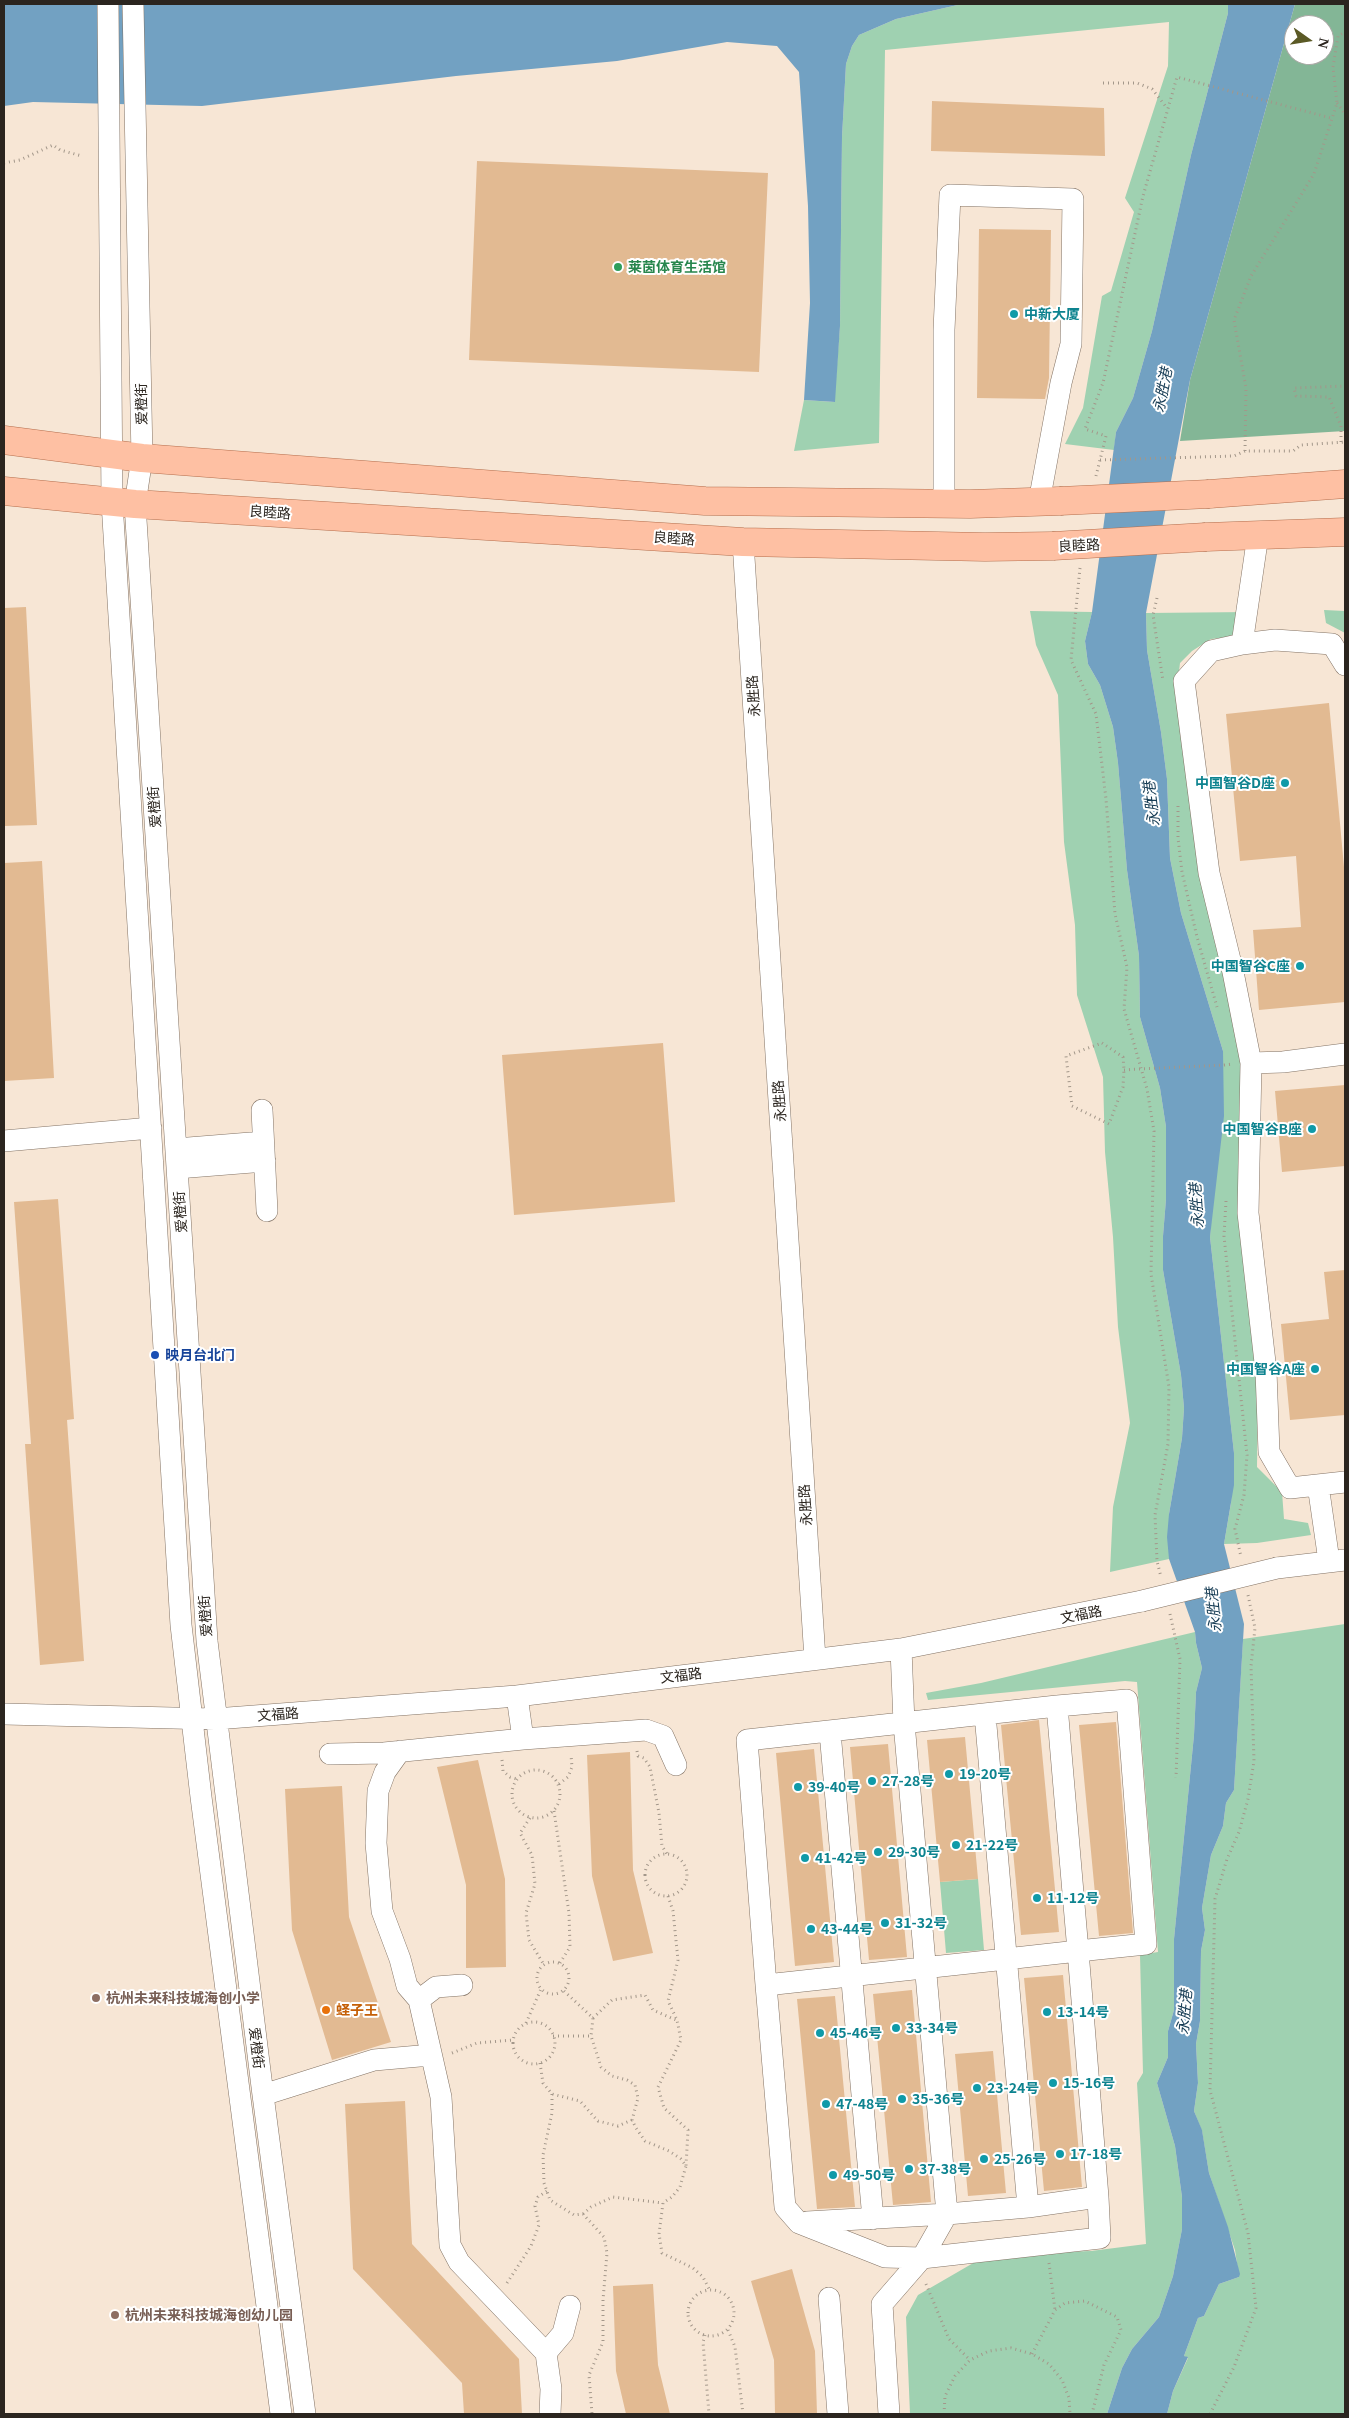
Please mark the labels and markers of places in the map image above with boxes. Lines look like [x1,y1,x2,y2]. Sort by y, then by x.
place label: 莱茵体育生活馆 [628,259,726,275]
marker: 莱茵体育生活馆 [612,261,624,273]
place label: 中新大厦 [1024,306,1080,322]
marker: 中新大厦 [1008,308,1020,320]
place label: 中国智谷D座 [1195,775,1275,791]
marker: 中国智谷D座 [1279,777,1291,789]
place label: 中国智谷C座 [1211,958,1290,974]
marker: 中国智谷C座 [1294,960,1306,972]
place label: 中国智谷B座 [1222,1121,1302,1137]
marker: 中国智谷B座 [1306,1123,1318,1135]
place label: 映月台北门 [165,1347,235,1363]
marker: 映月台北门 [149,1349,161,1361]
place label: 中国智谷A座 [1226,1361,1305,1377]
marker: 中国智谷A座 [1309,1363,1321,1375]
place label: 19-20号 [959,1766,1011,1782]
marker: 19-20号 [943,1768,955,1780]
place label: 27-28号 [882,1773,934,1789]
marker: 27-28号 [866,1775,878,1787]
place label: 39-40号 [808,1779,860,1795]
marker: 39-40号 [792,1781,804,1793]
place label: 21-22号 [966,1837,1018,1853]
marker: 21-22号 [950,1839,962,1851]
place label: 29-30号 [888,1844,940,1860]
marker: 29-30号 [872,1846,884,1858]
place label: 41-42号 [815,1850,867,1866]
marker: 41-42号 [799,1852,811,1864]
place label: 11-12号 [1047,1890,1099,1906]
marker: 11-12号 [1031,1892,1043,1904]
place label: 31-32号 [895,1915,947,1931]
marker: 31-32号 [879,1917,891,1929]
place label: 43-44号 [821,1921,873,1937]
marker: 43-44号 [805,1923,817,1935]
place label: 杭州未来科技城海创小学 [106,1990,260,2006]
marker: 杭州未来科技城海创小学 [90,1992,102,2004]
place label: 蛏子王 [336,2002,378,2018]
marker: 蛏子王 [320,2004,332,2016]
place label: 13-14号 [1057,2004,1109,2020]
marker: 13-14号 [1041,2006,1053,2018]
place label: 33-34号 [906,2020,958,2036]
marker: 33-34号 [890,2022,902,2034]
place label: 45-46号 [830,2025,882,2041]
marker: 45-46号 [814,2027,826,2039]
place label: 15-16号 [1063,2075,1115,2091]
marker: 15-16号 [1047,2077,1059,2089]
place label: 23-24号 [987,2080,1039,2096]
marker: 23-24号 [971,2082,983,2094]
place label: 35-36号 [912,2091,964,2107]
marker: 35-36号 [896,2093,908,2105]
place label: 47-48号 [836,2096,888,2112]
marker: 47-48号 [820,2098,832,2110]
place label: 17-18号 [1070,2146,1122,2162]
marker: 17-18号 [1054,2148,1066,2160]
place label: 25-26号 [994,2151,1046,2167]
marker: 25-26号 [978,2153,990,2165]
place label: 37-38号 [919,2161,971,2177]
marker: 37-38号 [903,2163,915,2175]
place label: 49-50号 [843,2167,895,2183]
marker: 49-50号 [827,2169,839,2181]
place label: 杭州未来科技城海创幼儿园 [125,2307,293,2323]
marker: 杭州未来科技城海创幼儿园 [109,2309,121,2321]

